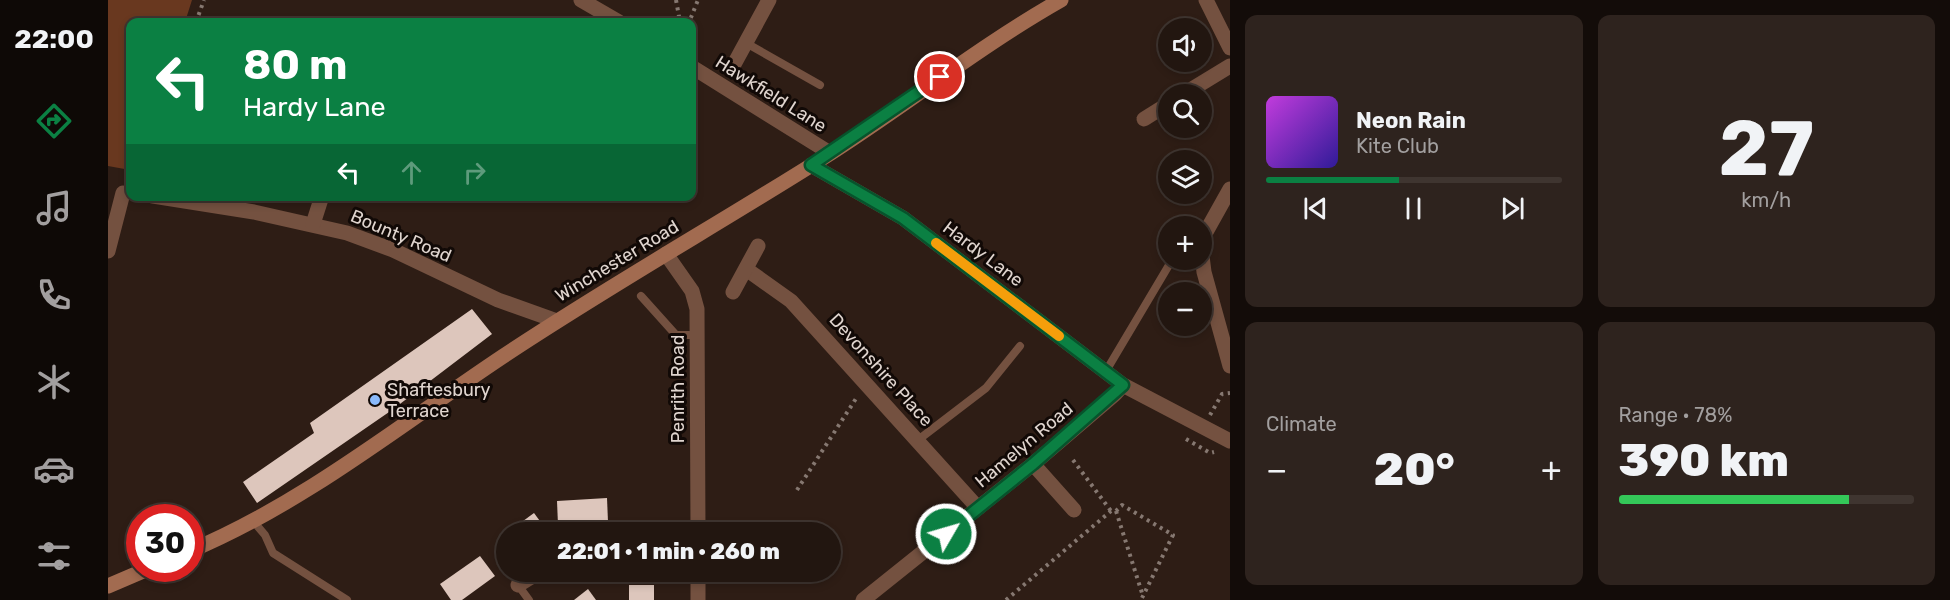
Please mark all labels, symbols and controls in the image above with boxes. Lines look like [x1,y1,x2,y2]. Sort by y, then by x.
map controls [1158,18,1212,336]
button: sound [1158,18,1212,72]
text: 22:00 [14,23,94,55]
text: 80 m [243,40,347,90]
icon: left [144,42,222,120]
street label: Hawkfield Lane [711,51,831,137]
pin [914,51,965,102]
icon: arrive [923,60,956,93]
button: search [1158,84,1212,138]
text: Hardy Lane [243,91,386,123]
icon: directions [33,100,75,142]
text: 27 [1719,102,1814,195]
text: Neon Rain [1356,107,1466,134]
text: Kite Club [1356,134,1439,158]
button: layers [1158,150,1212,204]
icon: left [332,156,365,189]
icon: ahead [395,156,428,189]
icon: right [458,156,491,189]
icon: music [33,187,75,229]
text: km/h [1741,188,1791,212]
icon: previous [1299,192,1332,225]
icon: pause [1397,192,1430,225]
icon: next [1496,192,1529,225]
street label: Bounty Road [347,205,455,267]
street label: Winchester Road [551,215,683,307]
button: + [1158,216,1212,270]
street label: Hardy Lane [938,217,1028,291]
icon: phone [33,274,75,316]
button: − [1158,282,1212,336]
street label: Devonshire Place [824,309,938,431]
street label: Penrith Road [667,335,689,443]
icon: climate [33,361,75,403]
place label: Shaftesbury Terrace [387,379,491,422]
marker: Shaftesbury Terrace [368,393,382,407]
street label: Hamelyn Road [971,398,1077,492]
text: Range · 78% [1619,403,1733,427]
text: Climate [1266,412,1337,436]
text: 390 km [1619,434,1789,487]
text: 20° [1374,443,1455,496]
icon: car [33,448,75,490]
text: − [1266,450,1287,489]
text: + [1541,450,1562,489]
position arrow [914,502,978,566]
speed limit sign: 30 [126,504,204,582]
icon: filters [33,535,75,577]
text: 22:01 · 1 min · 260 m [557,538,780,565]

